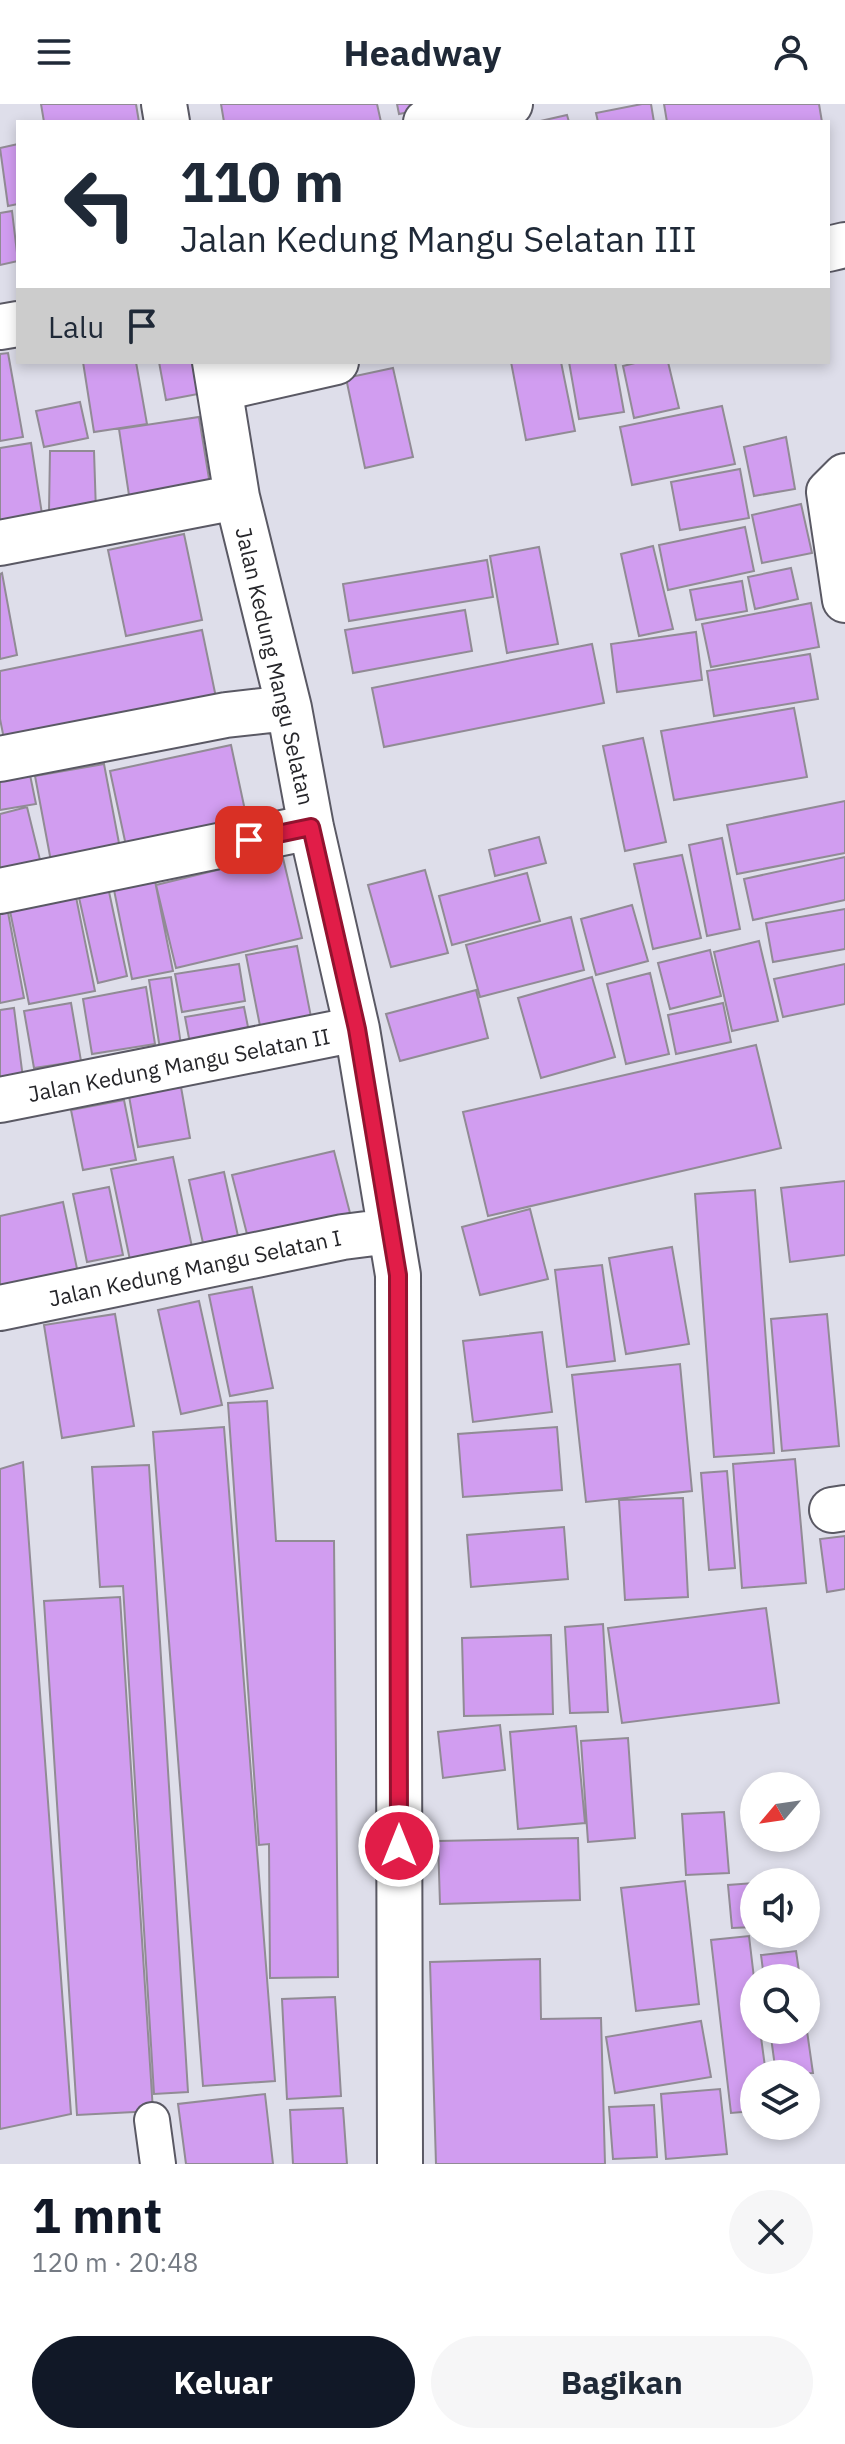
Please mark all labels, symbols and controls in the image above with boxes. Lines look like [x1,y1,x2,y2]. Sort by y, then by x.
text: Headway [344,29,501,76]
icon: menu [32,30,76,74]
icon: person [769,30,813,74]
text: 110 m [180,145,344,217]
icon: left [48,152,152,256]
text: Jalan Kedung Mangu Selatan III [180,215,697,262]
icon: arrive [120,304,164,348]
text: Lalu [48,307,104,346]
street label: Jalan Kedung Mangu Selatan [229,524,322,808]
pin [215,806,283,874]
icon: arrive [227,818,271,862]
street label: Jalan Kedung Mangu Selatan II [25,1021,332,1108]
street label: Jalan Kedung Mangu Selatan I [46,1222,344,1313]
north arrow [740,1772,820,1852]
map controls [740,1772,820,2140]
position arrow [357,1804,441,1888]
button: sound [740,1868,820,1948]
button: search [740,1964,820,2044]
button: layers [740,2060,820,2140]
text: 1 mnt [32,2184,162,2246]
button: close [729,2190,813,2274]
text: 120 m · 20:48 [32,2245,198,2279]
button: Keluar [32,2336,415,2428]
button: Bagikan [431,2336,813,2428]

